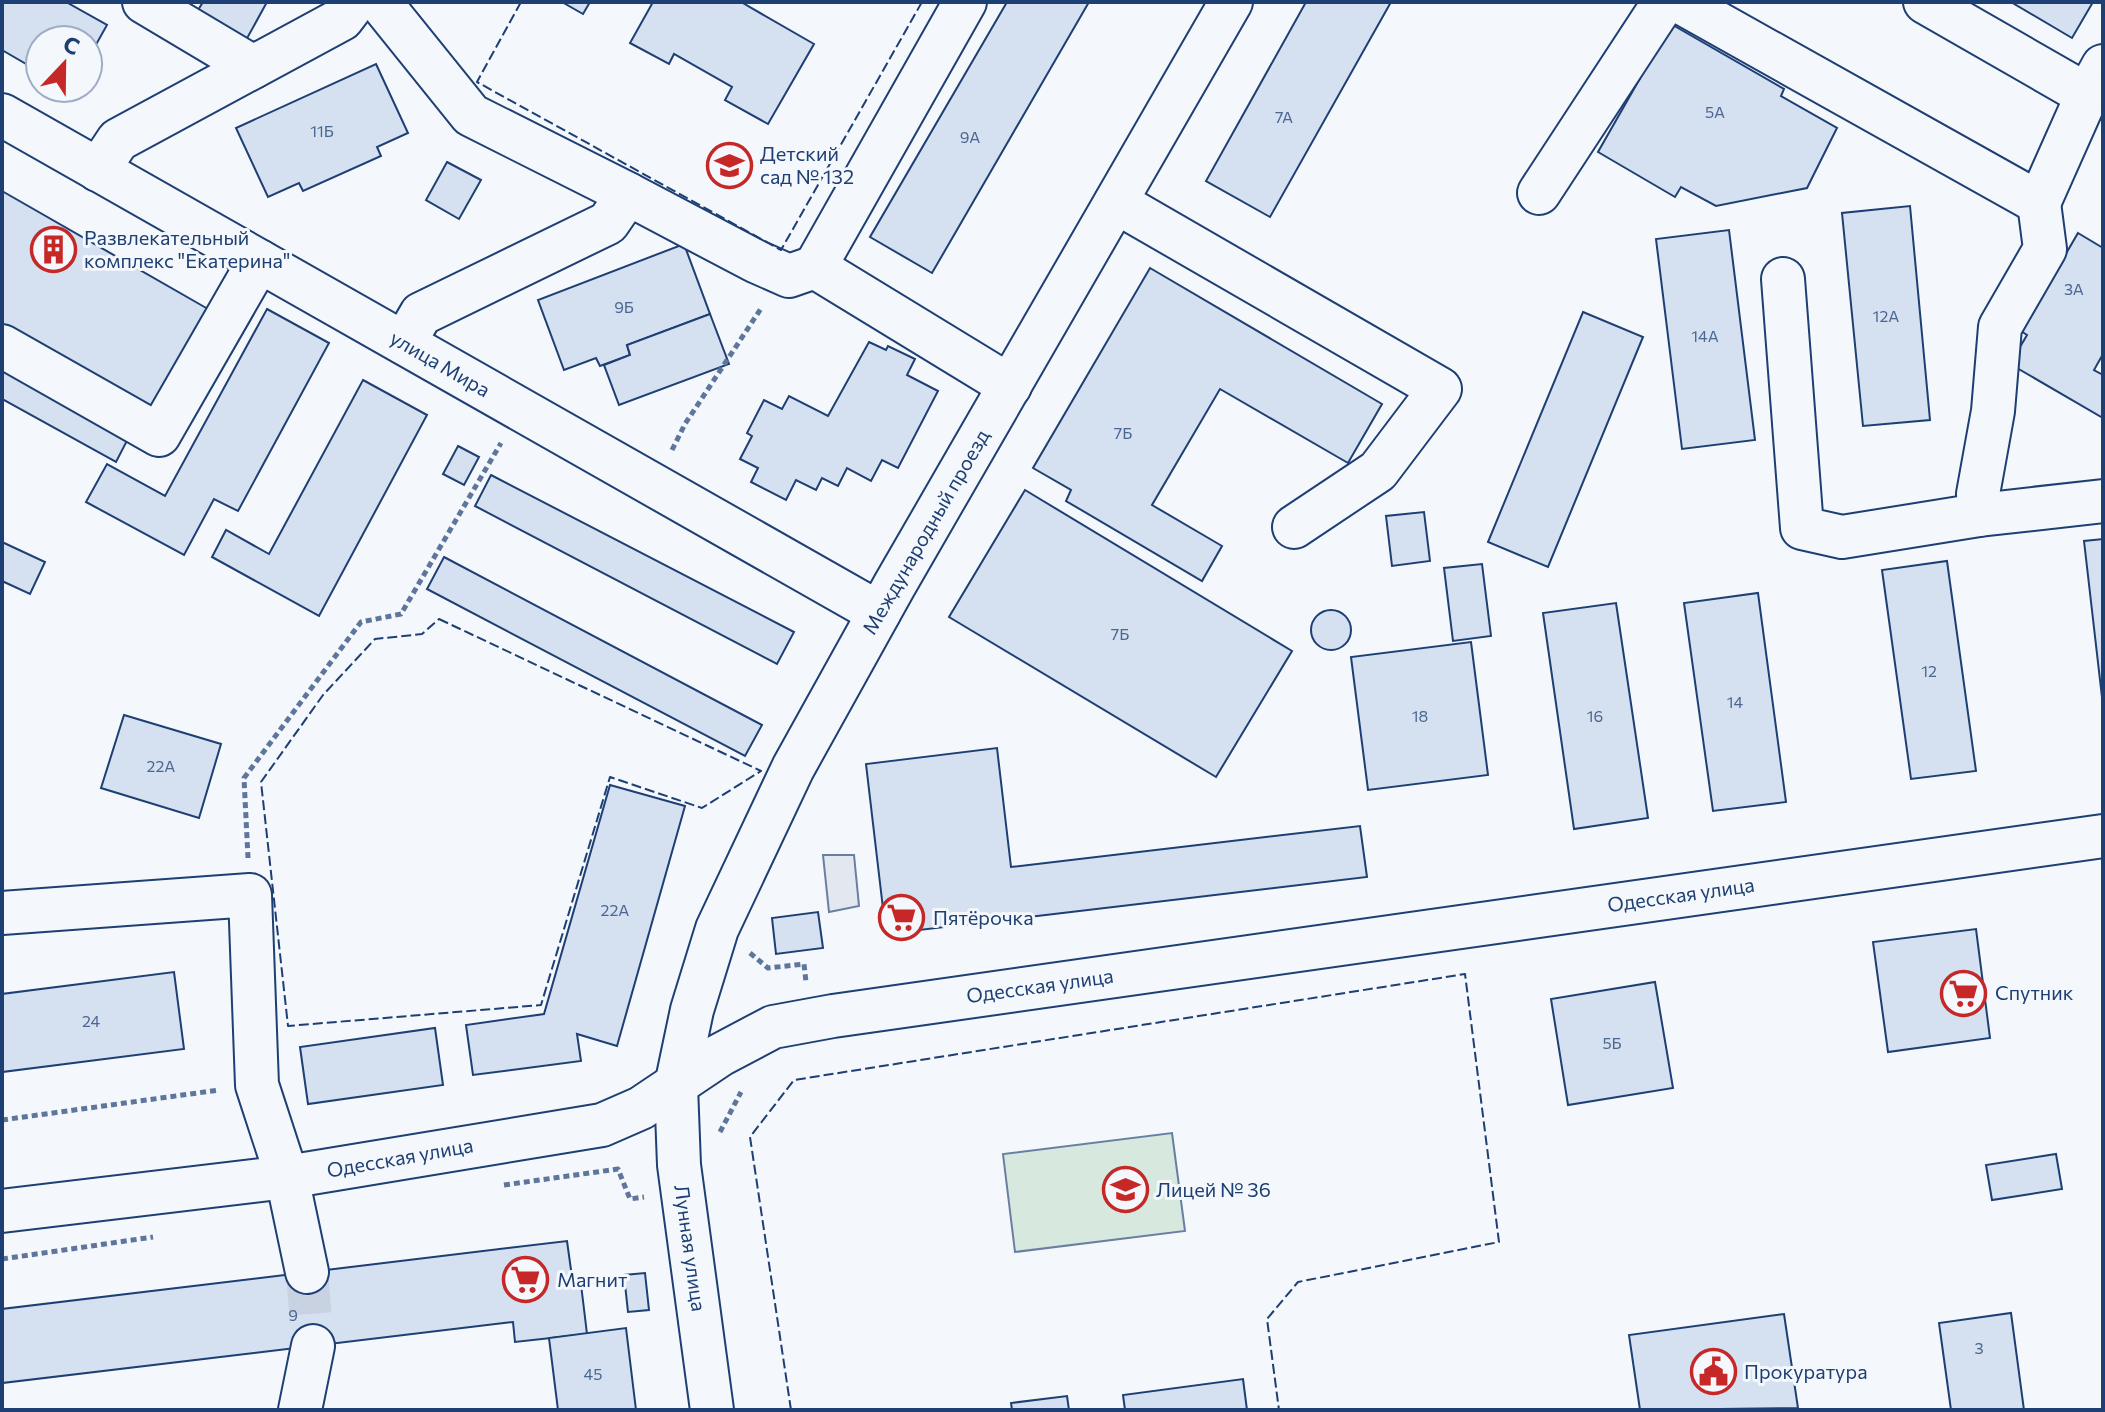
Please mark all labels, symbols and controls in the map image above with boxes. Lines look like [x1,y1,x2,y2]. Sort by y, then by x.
north arrow [24,24,104,104]
text: С [60,30,84,60]
house number: 5А [1705,102,1725,121]
house number: 7А [1275,107,1293,126]
house number: 11Б [310,121,334,140]
house number: 9А [960,127,980,146]
place label: Детский сад № 132 [760,141,854,188]
school or university icon: Детский сад № 132 [705,142,753,190]
place label: Развлекательный комплекс "Екатерина" [84,225,290,272]
building icon: Развлекательный комплекс "Екатерина" [29,226,77,274]
house number: 3А [2064,279,2084,298]
house number: 9Б [614,297,634,316]
house number: 12А [1873,306,1899,325]
street label: улица Мира [386,325,495,401]
house number: 14А [1691,326,1719,345]
house number: 7Б [1114,423,1132,442]
street label: Международный проезд [857,425,994,638]
house number: 7Б [1111,624,1129,643]
house number: 12 [1921,661,1937,680]
house number: 14 [1727,692,1744,711]
house number: 18 [1412,706,1428,725]
house number: 16 [1587,706,1603,725]
house number: 22А [147,756,175,775]
street label: Одесская улица [1606,872,1756,916]
supermarket icon: Пятёрочка [878,894,926,942]
house number: 22А [601,900,629,919]
place label: Пятёрочка [933,905,1034,929]
street label: Одесская улица [965,963,1115,1007]
supermarket icon: Спутник [1940,969,1988,1017]
place label: Спутник [1995,980,2074,1004]
house number: 24 [82,1011,100,1030]
house number: 5Б [1602,1033,1622,1052]
street label: Одесская улица [325,1132,475,1182]
school or university icon: Лицей № 36 [1101,1166,1149,1214]
place label: Лицей № 36 [1156,1177,1271,1201]
street label: Лунная улица [670,1183,712,1313]
supermarket icon: Магнит [502,1256,550,1304]
place label: Магнит [557,1267,627,1291]
house number: 9 [288,1305,298,1324]
house number: 3 [1974,1338,1984,1357]
public building icon: Прокуратура [1689,1348,1737,1396]
place label: Прокуратура [1744,1359,1868,1383]
house number: 45 [584,1364,602,1383]

